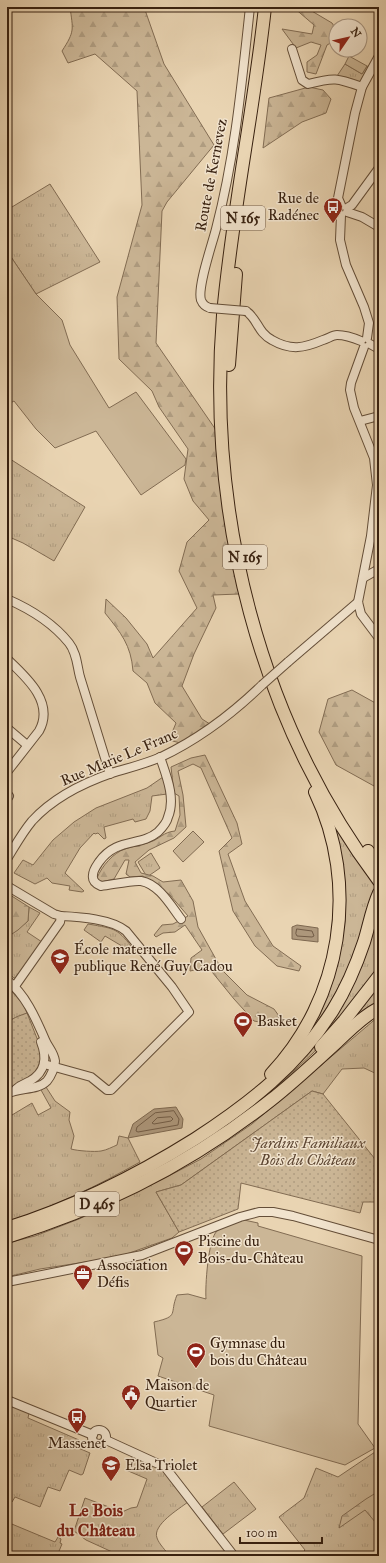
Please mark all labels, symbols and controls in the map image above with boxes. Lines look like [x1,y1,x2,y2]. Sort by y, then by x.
north arrow [328,18,368,58]
text: N [348,25,364,41]
street label: Route de Kernevez [191,117,231,233]
place label: Rue de Radénec [268,189,319,224]
bus stop icon: Rue de Radénec [322,196,344,224]
road number: N 165 [221,206,265,230]
road number: N 165 [223,545,267,569]
street label: Rue Marie Le Franc [58,724,180,790]
place label: École maternelle publique René Guy Cadou [73,939,233,976]
school or university icon: École maternelle publique René Guy Cadou [49,947,71,975]
sports icon: Basket [232,1010,254,1038]
place label: Basket [257,1012,298,1030]
park label: Jardins Familiaux Bois du Château [250,1134,366,1169]
road number: D 465 [75,1192,119,1216]
place label: Piscine du Bois-du-Château [198,1232,304,1267]
sports icon: Piscine du Bois-du-Château [173,1239,195,1267]
place label: Association Défis [96,1256,168,1291]
office icon: Association Défis [72,1263,94,1291]
place label: Gymnase du bois du Château [210,1334,307,1369]
sports icon: Gymnase du bois du Château [185,1341,207,1369]
place label: Maison de Quartier [145,1376,209,1411]
public building icon: Maison de Quartier [120,1383,142,1411]
bus stop icon: Massenet [66,1406,88,1434]
place label: Massenet [48,1434,107,1452]
school or university icon: Elsa Triolet [100,1454,122,1482]
place label: Elsa Triolet [125,1456,198,1474]
district label: Le Bois du Château [57,1500,136,1541]
scale bar [240,1519,322,1545]
text: 100 m [246,1526,277,1540]

